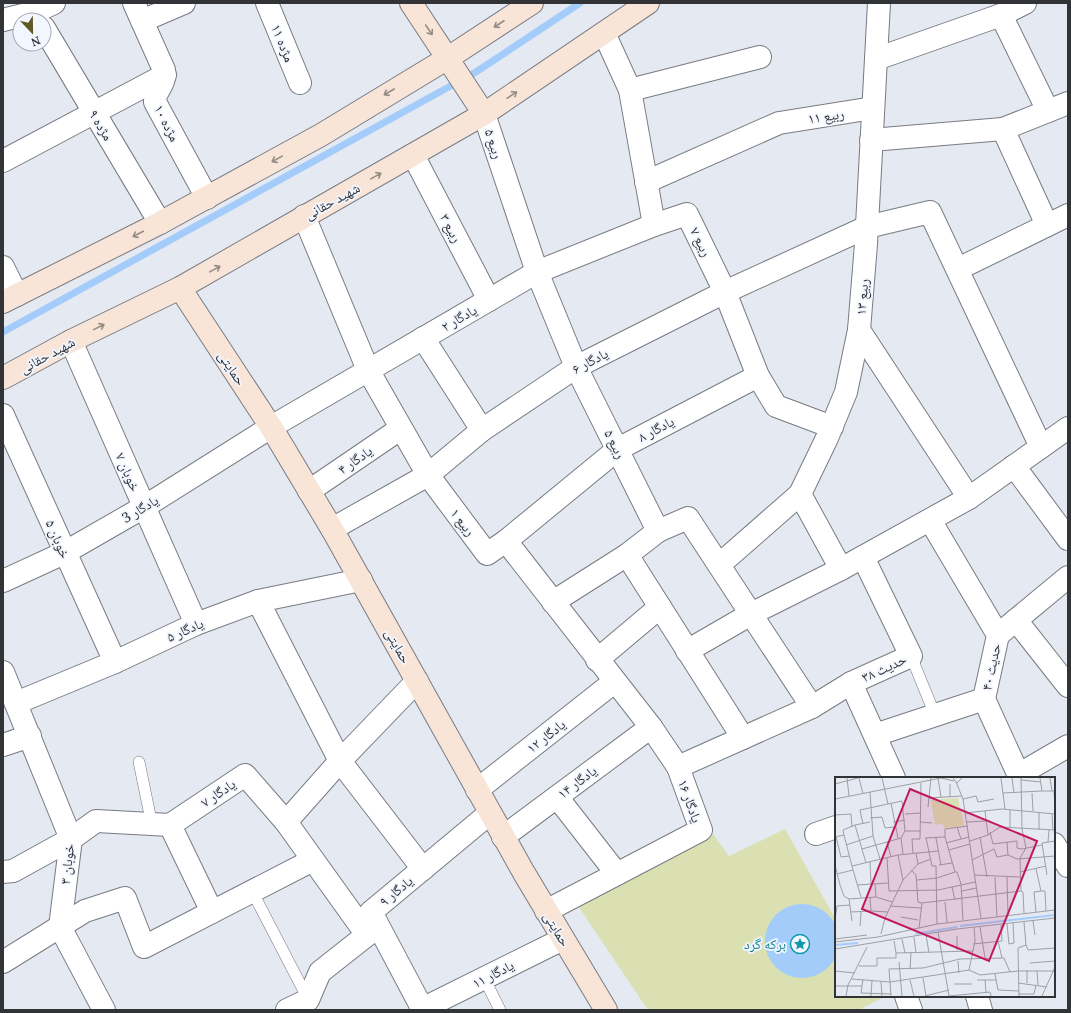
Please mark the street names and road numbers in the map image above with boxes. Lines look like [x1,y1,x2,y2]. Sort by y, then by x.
street label: مژده ۱۱ [263,21,300,66]
street label: مژده ۱۰ [146,101,185,147]
street label: ربیع ۱۱ [806,103,846,133]
street label: مژده ۹ [81,106,118,146]
street label: ربیع ۵ [476,126,508,163]
street label: شهید حقانی [301,178,365,228]
street label: ربیع ۳ [432,210,467,248]
street label: ربیع ۷ [682,224,717,262]
street label: ربیع ۱۳ [850,278,878,316]
street label: یادگار ۲ [437,300,483,340]
street label: شهید حقانی [16,332,80,382]
street label: یادگار ۶ [568,343,614,382]
street label: حمایتی [210,347,251,392]
street label: یادگار ۸ [634,411,680,450]
street label: ربیع ۵ [596,426,631,464]
street label: یادگار ۴ [334,441,379,482]
street label: خوبان ۷ [107,449,145,496]
street label: یادگار 3 [118,490,164,531]
street label: ربیع ۱ [443,504,480,543]
street label: خوبان ۵ [37,516,75,563]
street label: یادگار ۵ [163,613,208,651]
street label: حمایتی [377,625,416,669]
street label: حدیث ۴۰ [976,642,1010,693]
street label: حدیث ۳۸ [858,649,912,691]
street label: یادگار ۱۲ [522,714,572,761]
street label: یادگار ۱۴ [553,760,603,807]
street label: یادگار ۷ [197,774,242,815]
street label: یادگار ۱۶ [669,777,707,827]
street label: خوبان ۳ [55,843,83,886]
street label: یادگار ۹ [375,871,420,914]
street label: حمایتی [535,908,575,952]
street label: یادگار ۱۱ [469,955,519,997]

